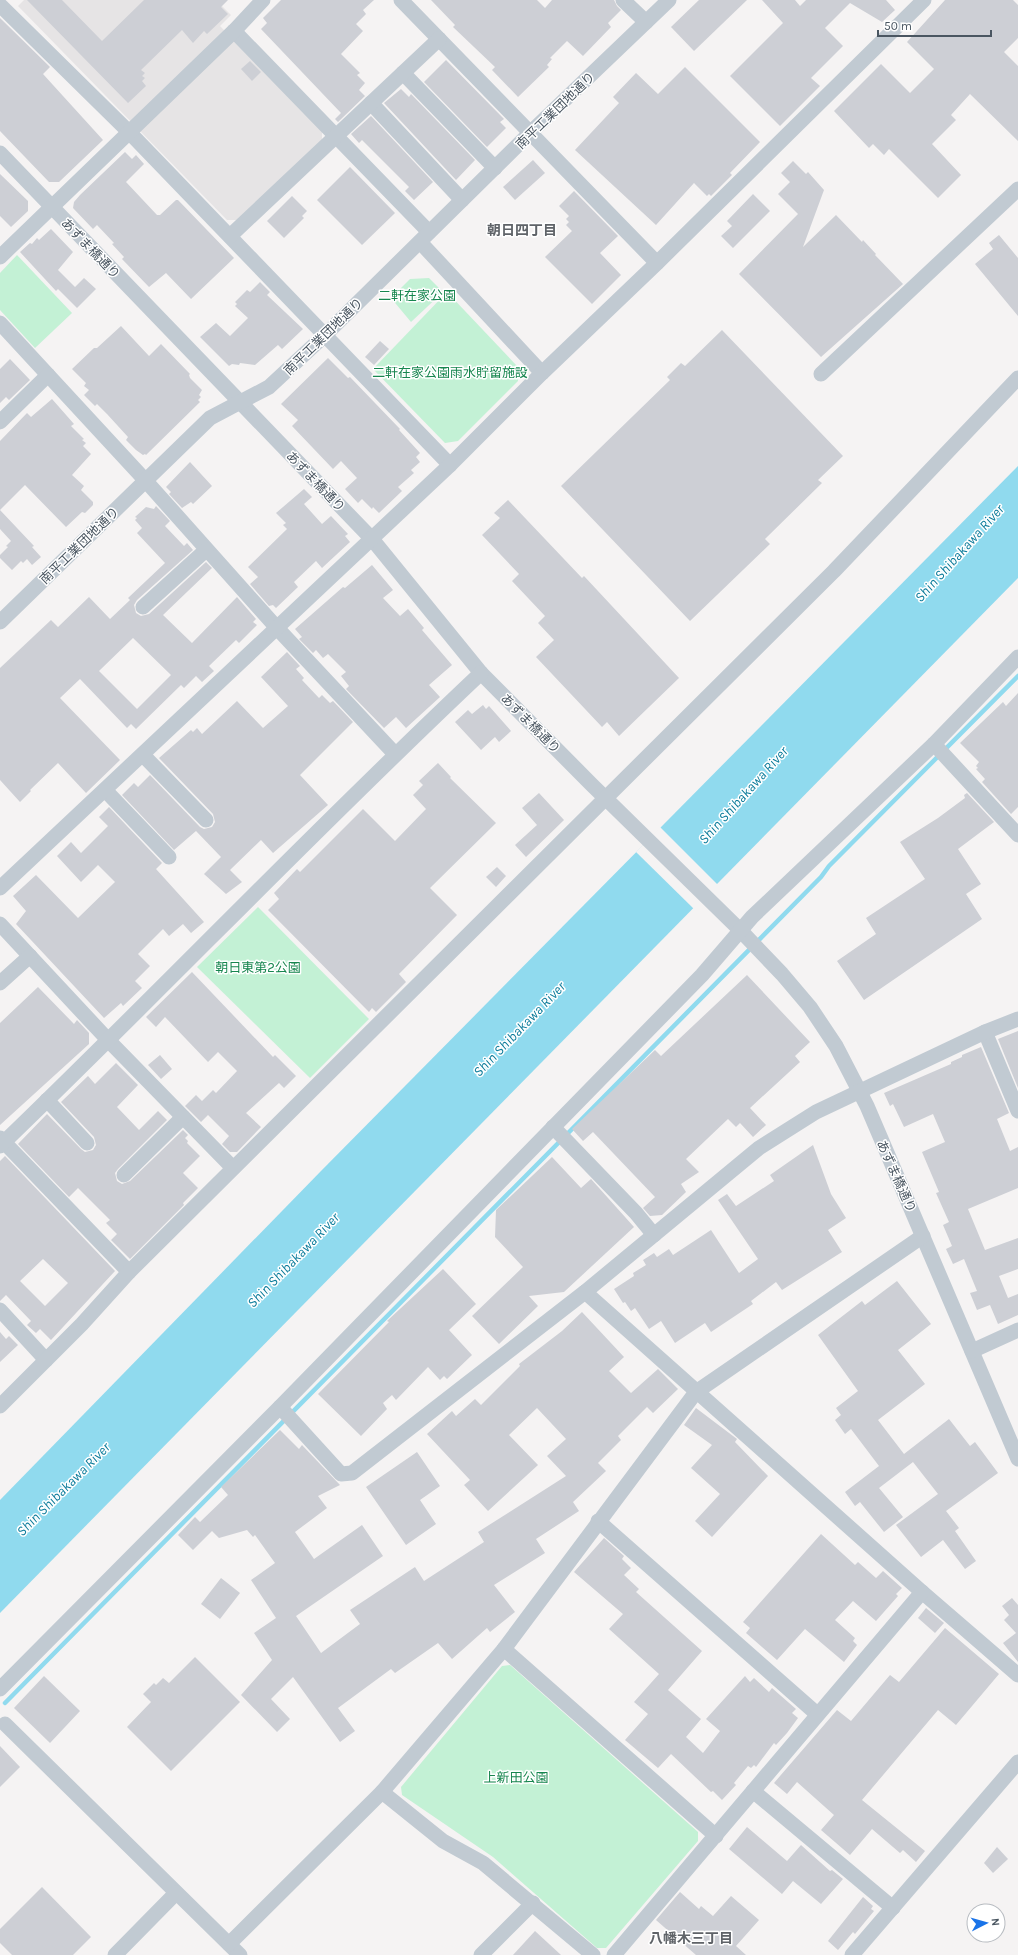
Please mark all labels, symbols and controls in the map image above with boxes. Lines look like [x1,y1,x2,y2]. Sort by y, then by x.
scale bar [878,12,991,38]
text: 50 m [884,19,912,33]
street label: 南平工業団地通り [513,69,598,152]
street label: あずま橋通り [58,215,123,282]
district label: 朝日四丁目 [487,222,557,239]
park label: 二軒在家公園 [378,288,456,303]
street label: 南平工業団地通り [281,295,366,378]
park label: 二軒在家公園雨水貯留施設 [372,365,528,380]
street label: あずま橋通り [283,448,348,515]
water label: Shin Shibakawa River [911,500,1008,606]
street label: 南平工業団地通り [37,504,122,587]
street label: あずま橋通り [498,690,564,756]
water label: Shin Shibakawa River [695,742,792,848]
park label: 朝日東第2公園 [215,960,301,975]
water label: Shin Shibakawa River [470,977,570,1080]
street label: あずま橋通り [874,1138,919,1215]
water label: Shin Shibakawa River [244,1208,344,1311]
water label: Shin Shibakawa River [13,1438,115,1540]
park label: 上新田公園 [483,1770,549,1785]
north arrow [966,1903,1006,1943]
text: N [989,1917,1002,1927]
district label: 八幡木三丁目 [649,1930,733,1947]

